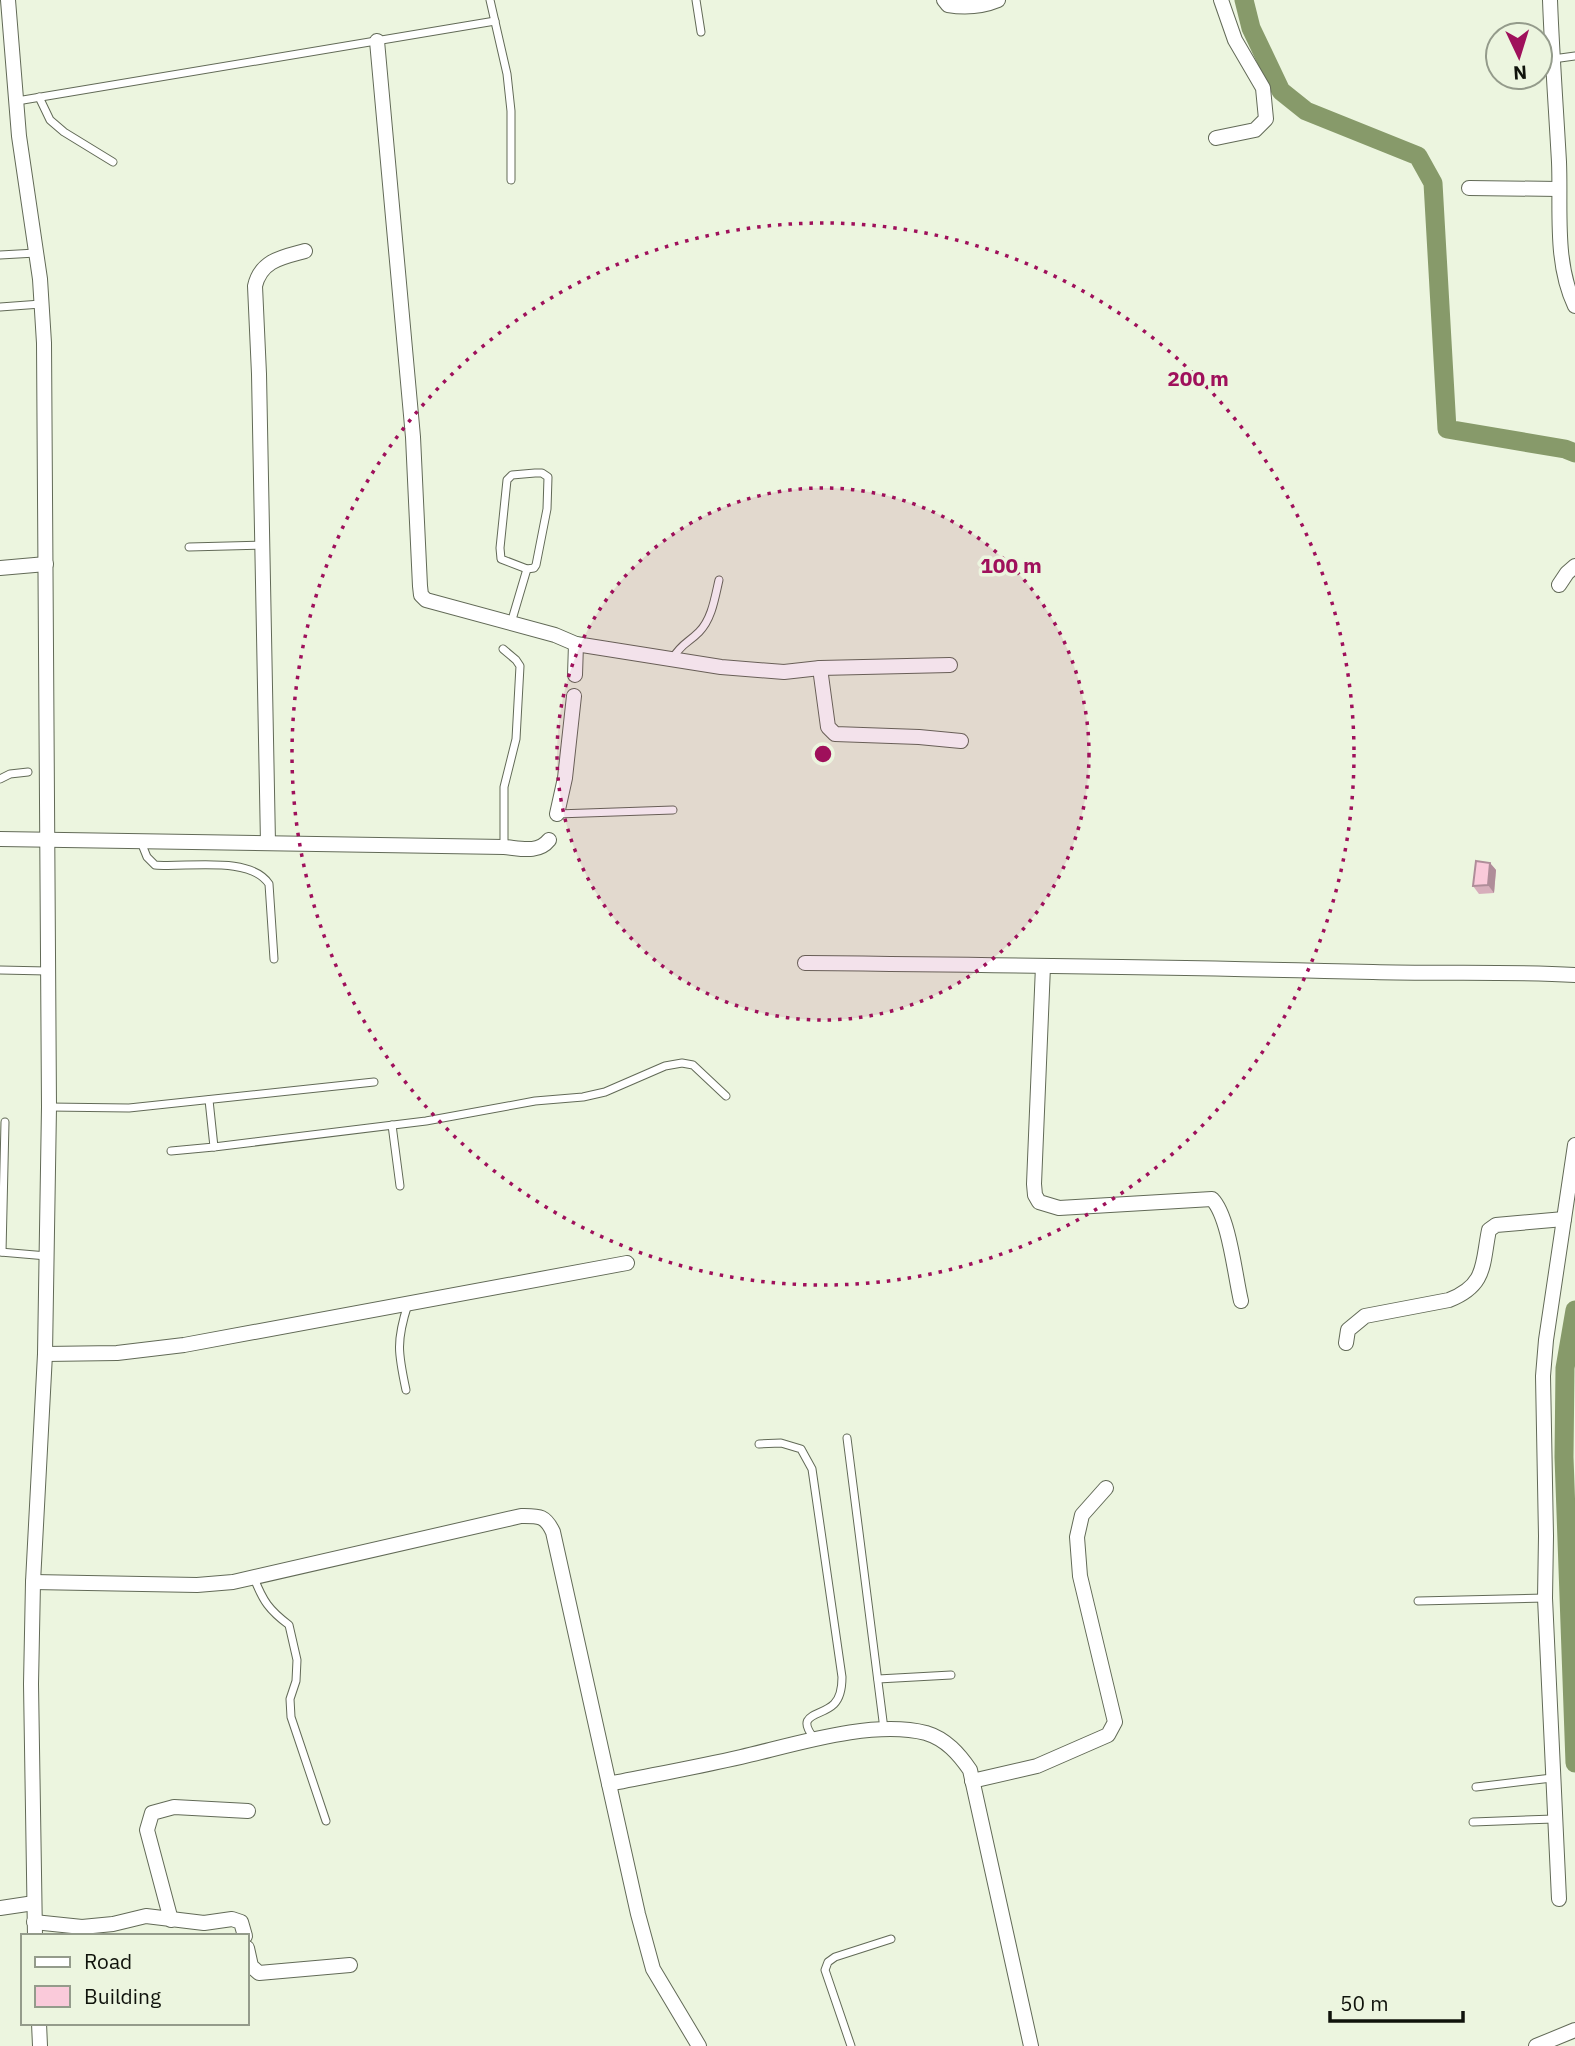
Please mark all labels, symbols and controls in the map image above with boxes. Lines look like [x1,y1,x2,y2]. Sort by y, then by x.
north arrow [1484,21,1554,91]
text: N [1512,61,1528,85]
text: 200 m [1167,364,1229,392]
text: 100 m [980,551,1042,579]
centre of rings [811,742,835,766]
legend [21,1934,248,2025]
text: Road [84,1947,132,1975]
scale bar [1330,1980,1463,2024]
text: Building [84,1982,161,2010]
text: 50 m [1340,1989,1389,2017]

